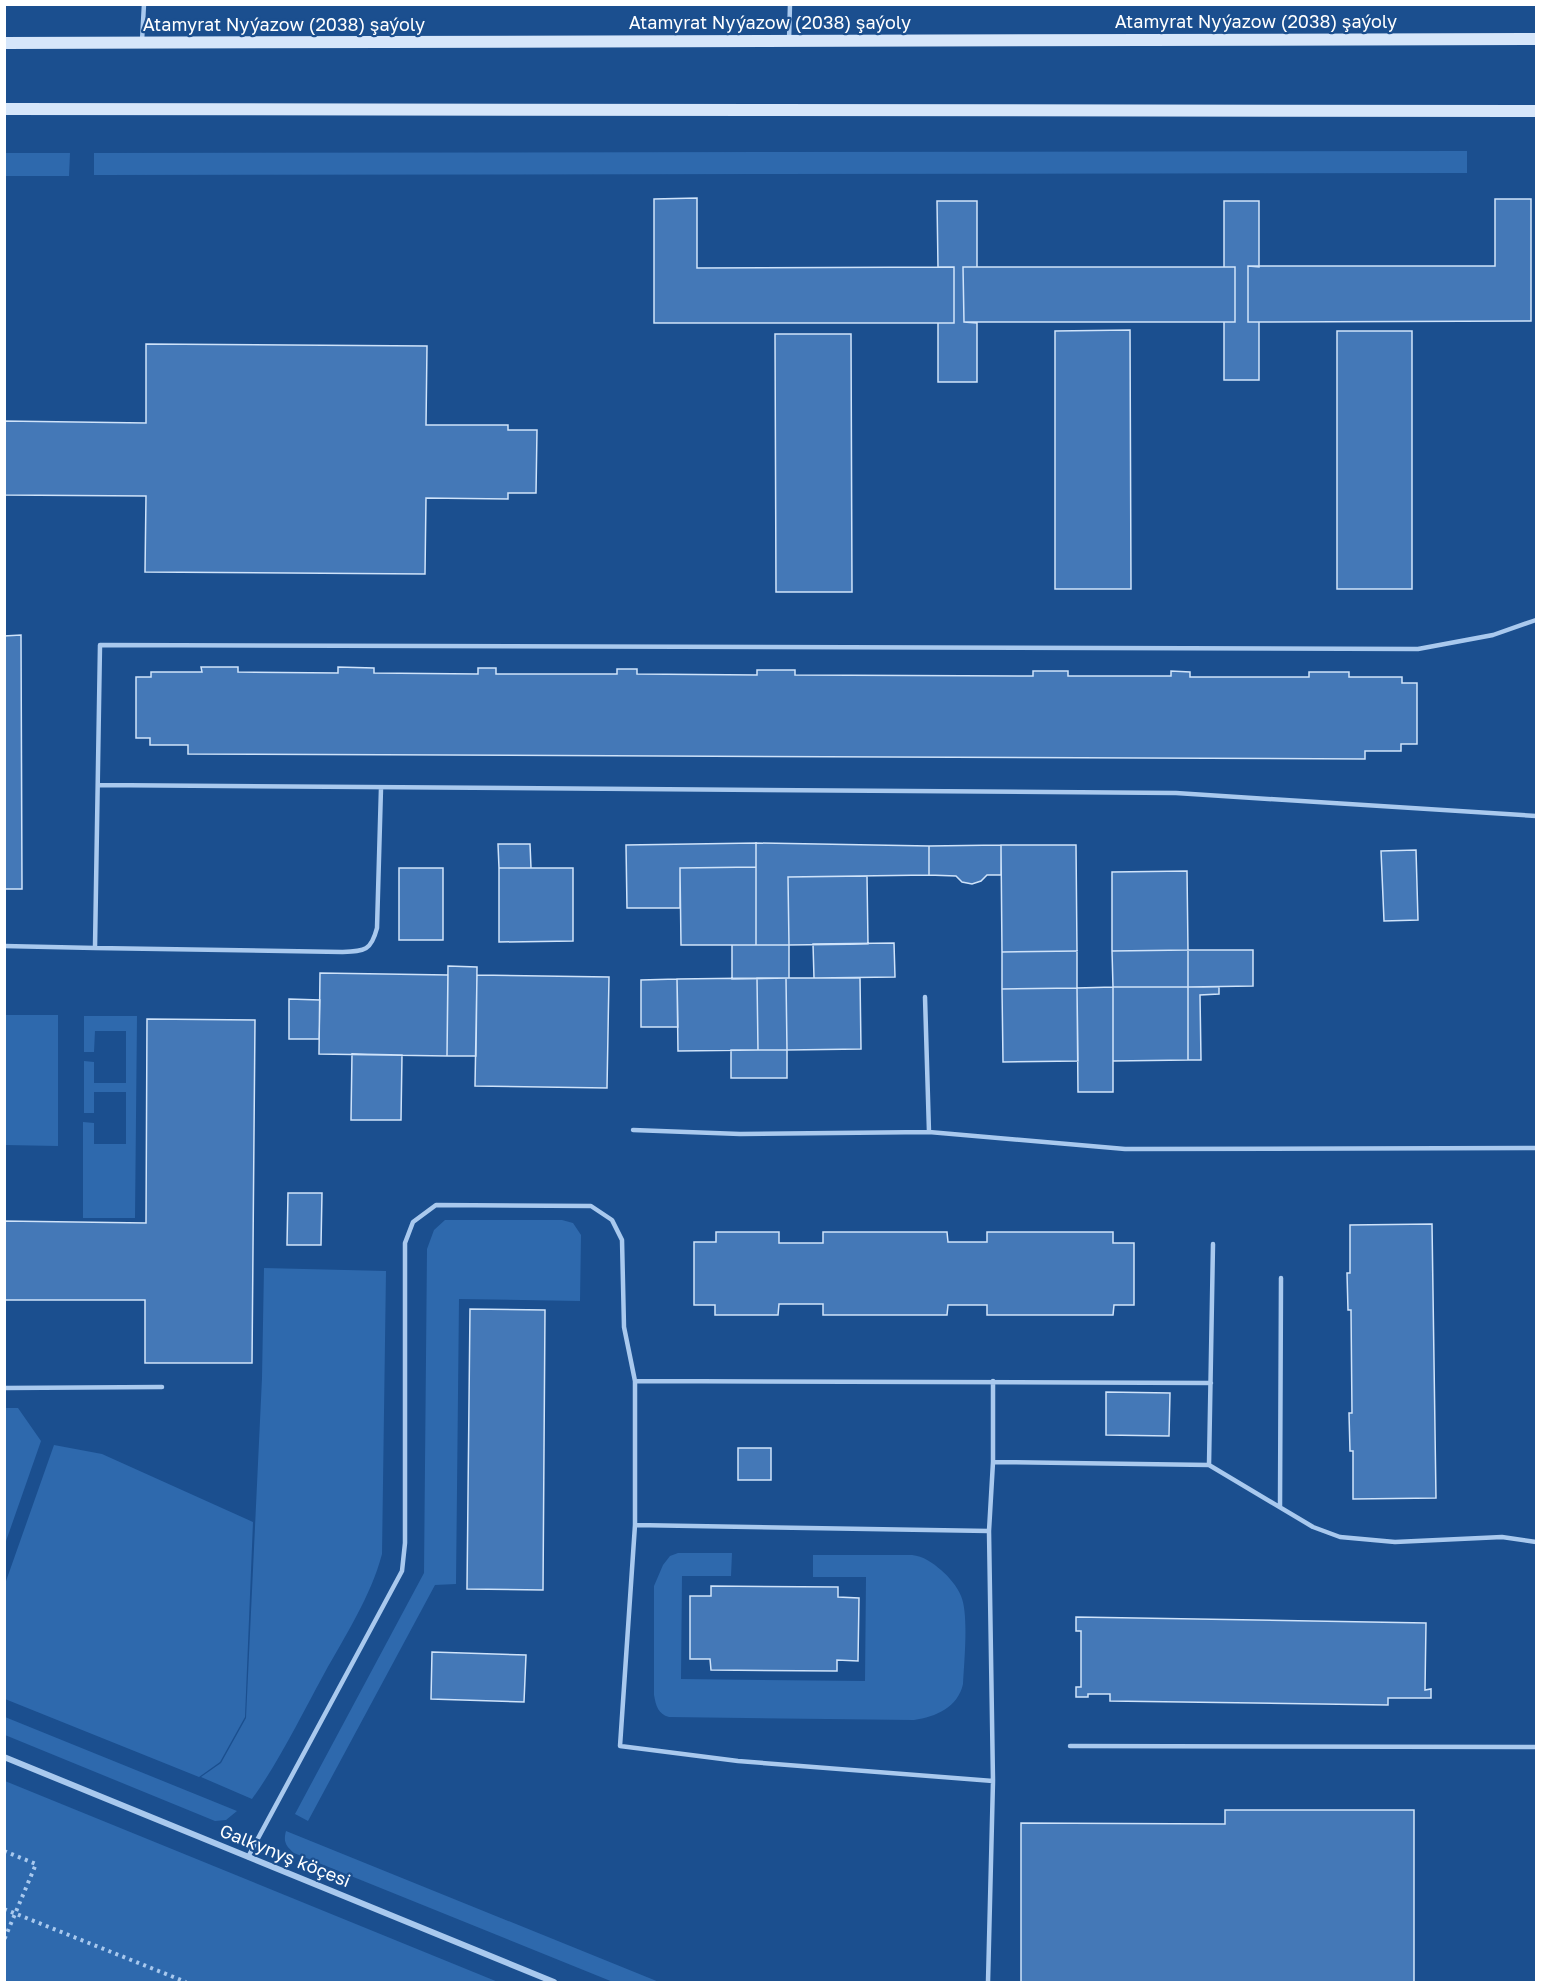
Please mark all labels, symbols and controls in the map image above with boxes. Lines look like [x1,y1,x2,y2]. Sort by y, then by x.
street label: Atamyrat Nyýazow (2038) şaýoly [1115,10,1397,32]
street label: Atamyrat Nyýazow (2038) şaýoly [629,11,911,33]
street label: Atamyrat Nyýazow (2038) şaýoly [143,13,425,35]
street label: Galkynyş köçesi [217,1819,354,1891]

